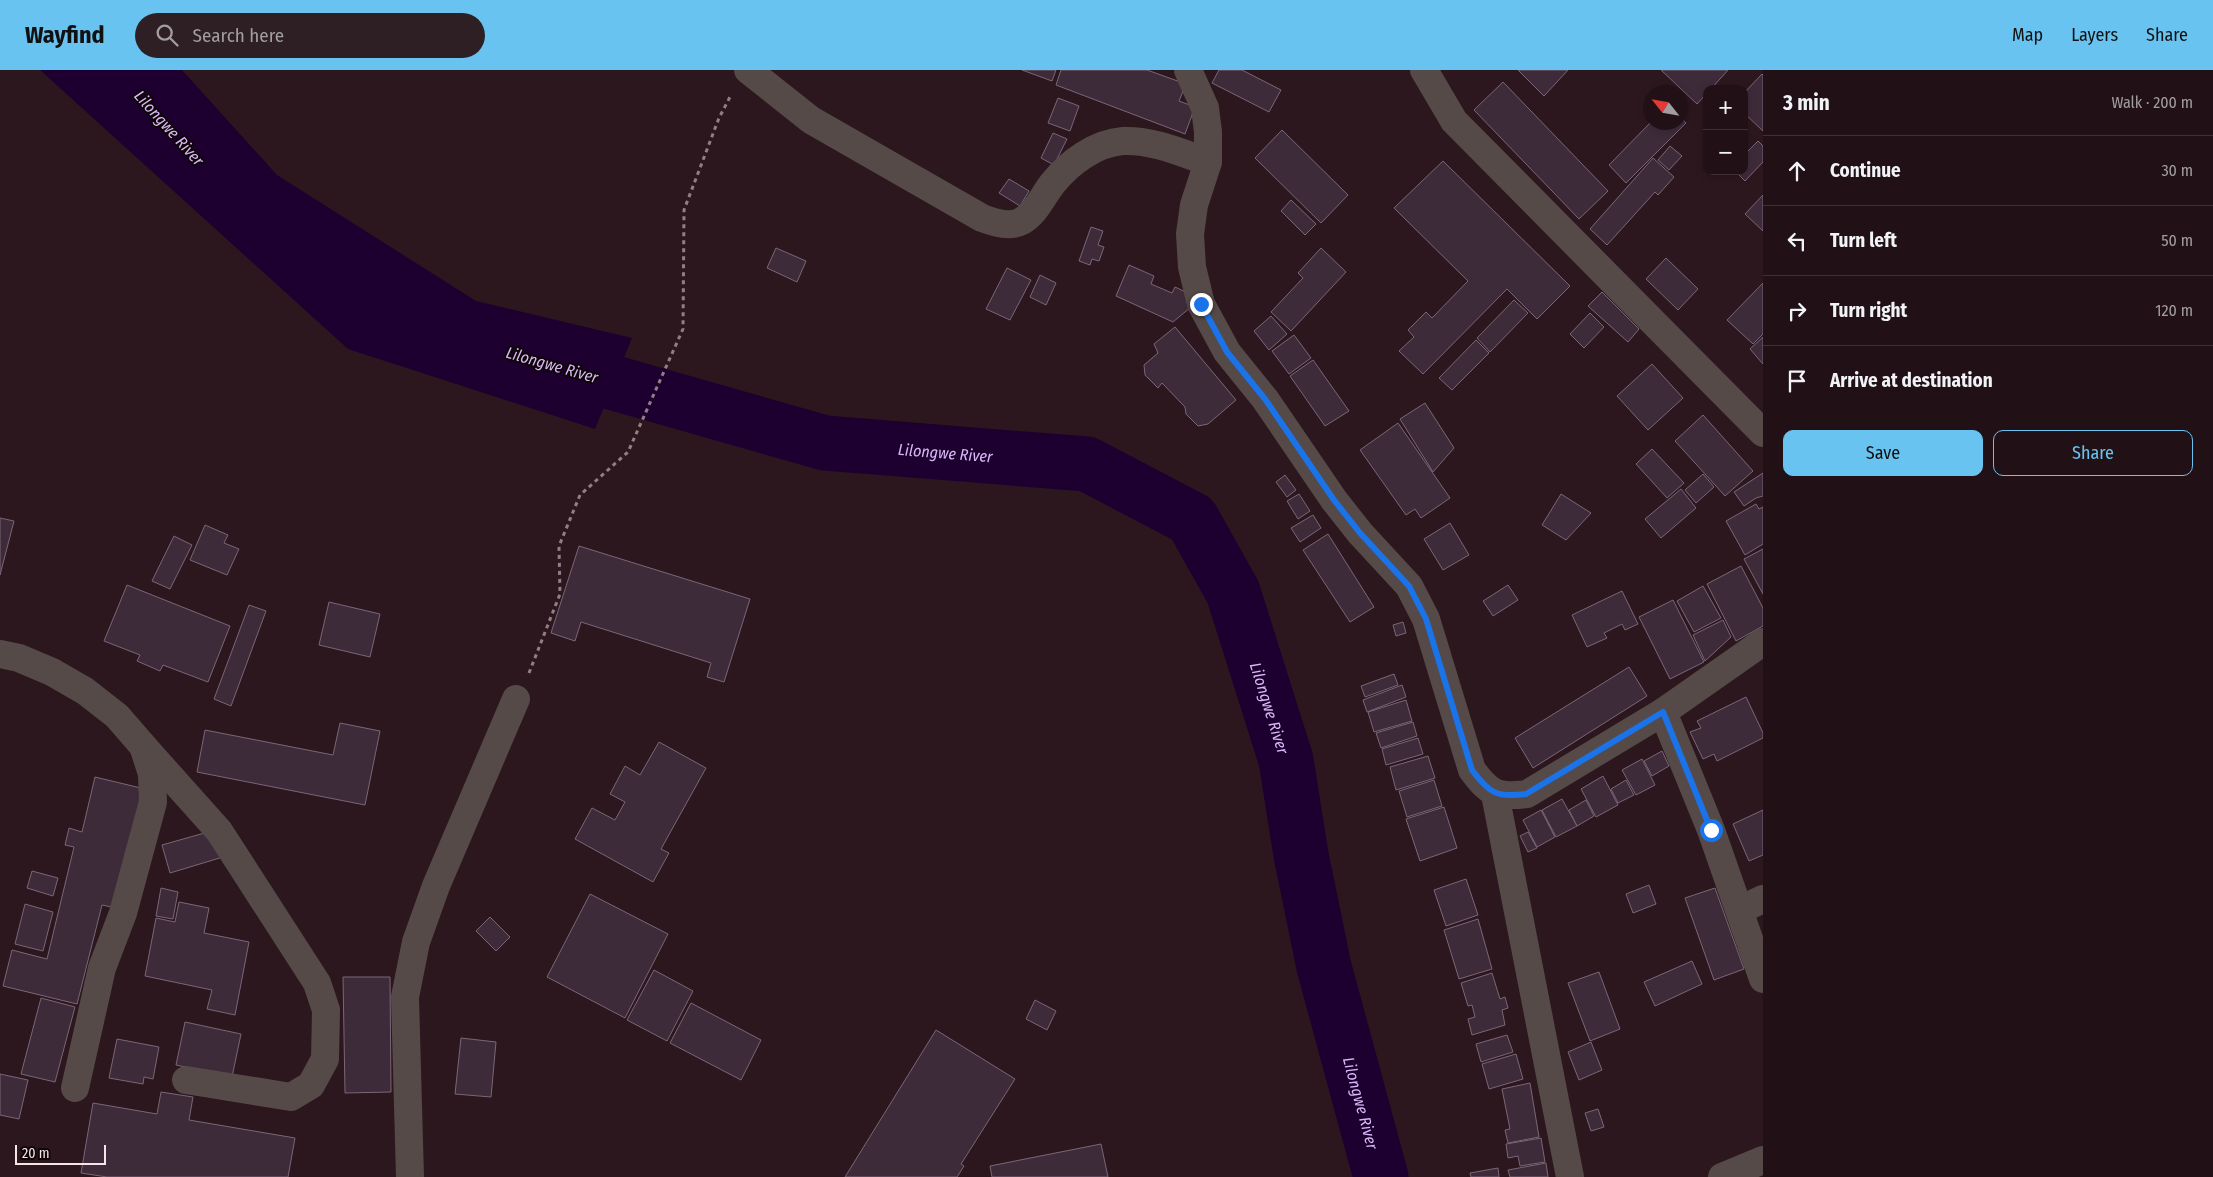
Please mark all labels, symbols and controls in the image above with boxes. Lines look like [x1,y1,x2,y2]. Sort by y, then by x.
search box [135,13,485,58]
text: Wayfind [25,21,105,49]
icon: search [153,21,181,49]
text: Search here [193,24,284,47]
text: Map [2012,24,2043,46]
text: Layers [2071,24,2118,46]
text: Share [2146,24,2188,46]
north arrow [1643,85,1688,130]
map controls [1703,85,1748,175]
button: + [1703,85,1748,130]
water label: Lilongwe River [130,86,208,170]
text: 3 min [1783,90,1830,116]
text: Walk · 200 m [2111,93,2193,112]
button: − [1703,130,1748,175]
icon: ahead [1783,157,1811,185]
text: Continue [1830,159,1901,182]
text: 30 m [2161,161,2193,180]
icon: left [1783,227,1811,255]
text: Turn left [1830,229,1897,252]
text: 50 m [2161,231,2193,250]
route end [1190,293,1213,316]
icon: right [1783,297,1811,325]
text: Turn right [1830,299,1907,322]
text: 120 m [2155,301,2193,320]
water label: Lilongwe River [504,343,601,387]
icon: arrive [1783,367,1811,395]
text: Arrive at destination [1830,369,1993,392]
button: Save [1783,430,1983,476]
button: Share [1993,430,2193,476]
water label: Lilongwe River [897,439,994,466]
water label: Lilongwe River [1246,660,1293,757]
route start [1700,819,1723,842]
water label: Lilongwe River [1339,1055,1383,1152]
scale bar [15,1142,106,1165]
text: 20 m [22,1145,50,1162]

